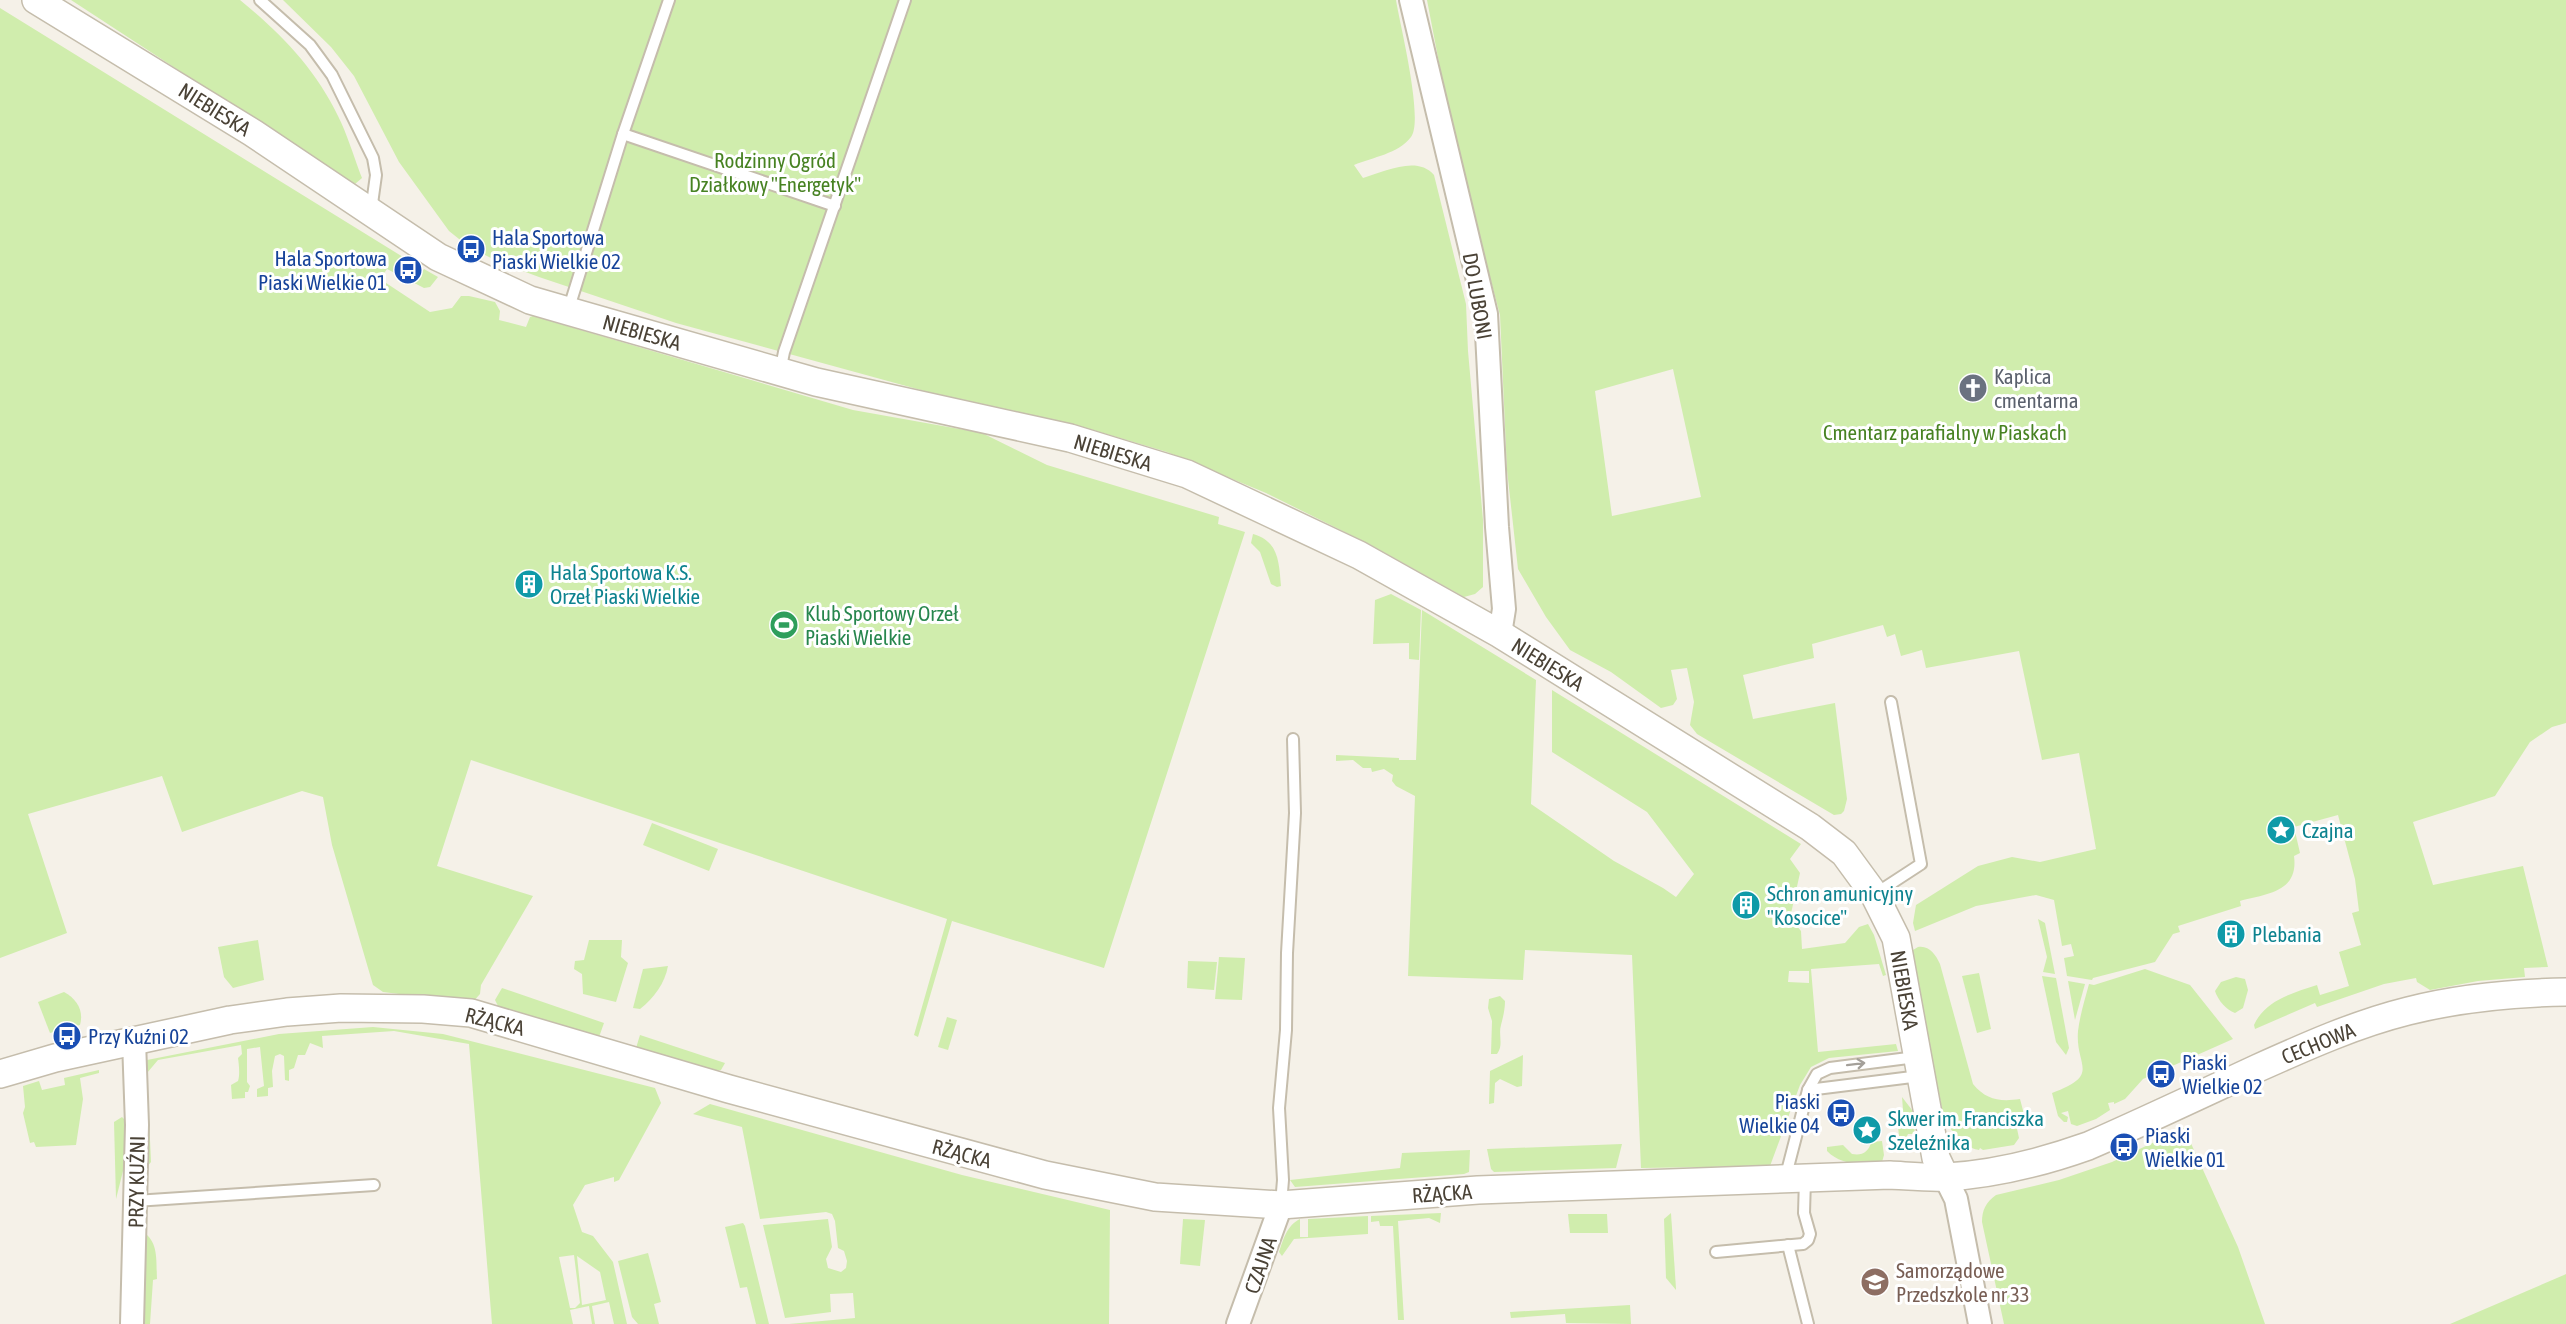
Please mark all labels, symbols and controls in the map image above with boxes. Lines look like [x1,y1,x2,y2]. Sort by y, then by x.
street label: NIEBIESKA [175,78,256,141]
park label: Rodzinny Ogród Działkowy "Energetyk" [689,148,861,196]
place label: Hala Sportowa Piaski Wielkie 02 [492,225,621,273]
bus stop icon: Hala Sportowa Piaski Wielkie 02 [455,233,487,265]
place label: Hala Sportowa Piaski Wielkie 01 [258,246,387,294]
street label: DO LUBONI [1459,251,1497,341]
bus stop icon: Hala Sportowa Piaski Wielkie 01 [392,254,424,286]
street label: NIEBIESKA [600,309,685,355]
place label: Kaplica cmentarna [1994,364,2079,412]
church icon: Kaplica cmentarna [1957,372,1989,404]
park label: Cmentarz parafialny w Piaskach [1823,420,2067,444]
street label: NIEBIESKA [1071,429,1156,475]
place label: Hala Sportowa K.S. Orzeł Piaski Wielkie [550,560,700,608]
building icon: Hala Sportowa K.S. Orzeł Piaski Wielkie [513,568,545,600]
place label: Klub Sportowy Orzeł Piaski Wielkie [805,601,959,649]
sports icon: Klub Sportowy Orzeł Piaski Wielkie [768,609,800,641]
street label: NIEBIESKA [1508,633,1589,696]
place icon: Czajna [2265,814,2297,846]
place label: Czajna [2302,818,2354,842]
place label: Schron amunicyjny "Kosocice" [1767,881,1913,929]
building icon: Schron amunicyjny "Kosocice" [1730,889,1762,921]
building icon: Plebania [2215,918,2247,950]
place label: Plebania [2252,922,2322,946]
street label: NIEBIESKA [1886,948,1924,1032]
street label: RŻĄCKA [463,1002,528,1040]
street label: CECHOWA [2278,1017,2359,1069]
bus stop icon: Przy Kuźni 02 [51,1020,83,1052]
place label: Przy Kuźni 02 [88,1024,189,1048]
place label: Piaski Wielkie 02 [2182,1050,2263,1098]
one-way arrow [1846,1058,1865,1069]
bus stop icon: Piaski Wielkie 02 [2145,1058,2177,1090]
place label: Piaski Wielkie 04 [1739,1089,1820,1137]
bus stop icon: Piaski Wielkie 04 [1825,1097,1857,1129]
place label: Skwer im. Franciszka Szeleźnika [1888,1106,2044,1154]
place icon: Skwer im. Franciszka Szeleźnika [1851,1114,1883,1146]
place label: Piaski Wielkie 01 [2145,1123,2226,1171]
bus stop icon: Piaski Wielkie 01 [2108,1131,2140,1163]
street label: RŻĄCKA [930,1134,995,1173]
street label: PRZY KUŹNI [123,1136,149,1228]
street label: RŻĄCKA [1411,1179,1474,1207]
street label: CZAJNA [1239,1233,1281,1297]
place label: Samorządowe Przedszkole nr 33 [1896,1258,2030,1306]
school or university icon: Samorządowe Przedszkole nr 33 [1859,1266,1891,1298]

